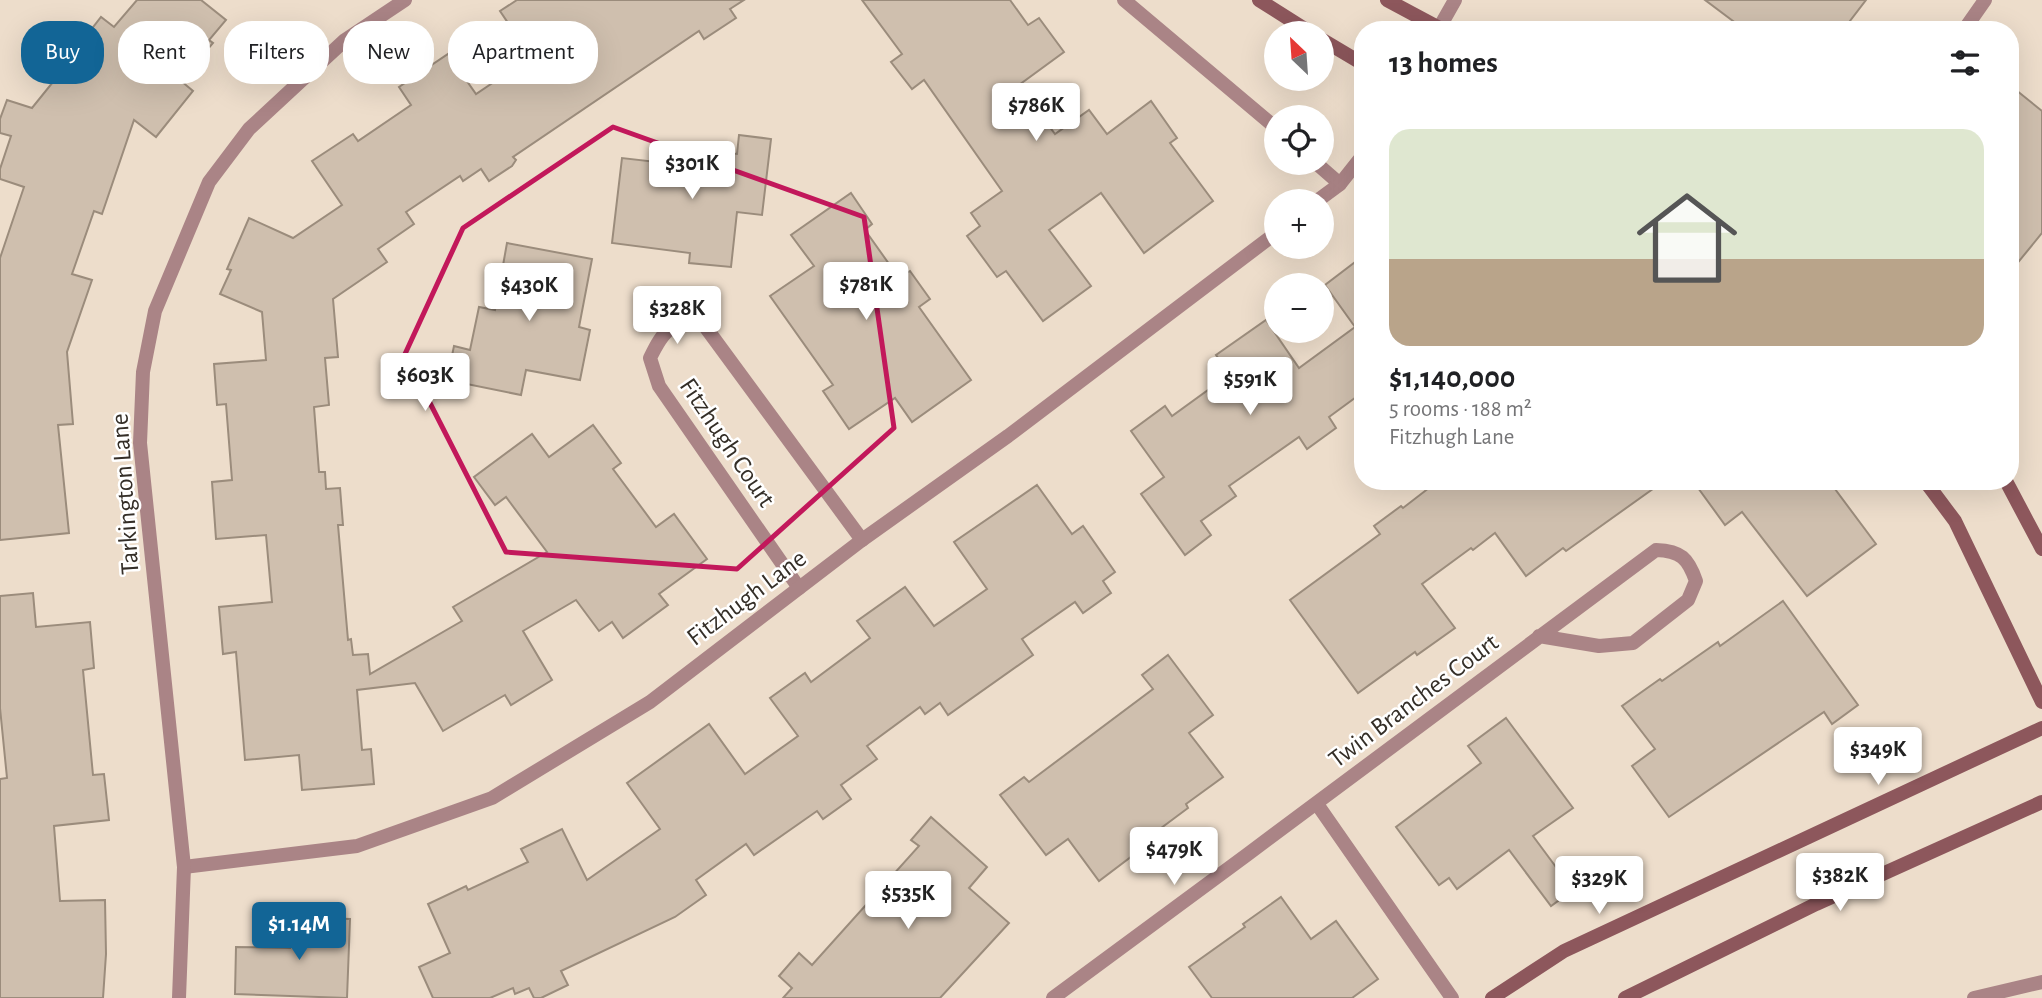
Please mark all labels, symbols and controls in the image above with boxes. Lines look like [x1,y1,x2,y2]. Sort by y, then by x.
chip: Buy [21,21,104,84]
chip: Rent [118,21,210,84]
chip: Filters [224,21,329,84]
chip: New [343,21,434,84]
chip: Apartment [448,21,598,84]
north arrow [1264,21,1334,91]
map controls [1264,21,1334,343]
icon: filters [1946,44,1984,82]
text: 13 homes [1389,48,1498,78]
pin: $786K [987,83,1085,143]
text: $786K [1008,94,1064,117]
button: locate [1264,105,1334,175]
pin: $301K [643,142,741,201]
text: $301K [665,152,719,175]
icon: home [1624,175,1750,301]
button: + [1264,189,1334,259]
pin: $781K [817,262,915,322]
pin: $430K [480,264,578,323]
text: $781K [839,273,893,296]
button: − [1264,273,1334,343]
text: $430K [500,274,558,297]
pin: $328K [628,286,726,346]
text: $328K [649,297,705,320]
pin: $603K [376,354,474,413]
pin: $591K [1201,358,1299,417]
text: $1,140,000 [1389,363,1515,393]
text: $603K [397,364,453,387]
text: $591K [1223,368,1277,391]
street label: Fitzhugh Court [675,373,780,512]
text: 5 rooms · 188 m² [1389,398,1532,421]
street label: Tarkington Lane [106,412,144,575]
text: Fitzhugh Lane [1389,426,1514,449]
street label: Fitzhugh Lane [682,545,811,651]
street label: Twin Branches Court [1324,629,1503,773]
pin: $349K [1829,728,1927,787]
text: $349K [1850,738,1906,761]
pin: $479K [1125,828,1223,887]
text: $479K [1146,838,1202,861]
pin: $382K [1791,853,1889,913]
pin: $329K [1550,856,1648,916]
text: $382K [1812,864,1868,887]
text: $329K [1571,867,1627,890]
pin: $535K [859,872,957,931]
text: $535K [881,882,935,905]
pin: $1.14M [242,902,356,962]
text: $1.14M [268,913,330,936]

